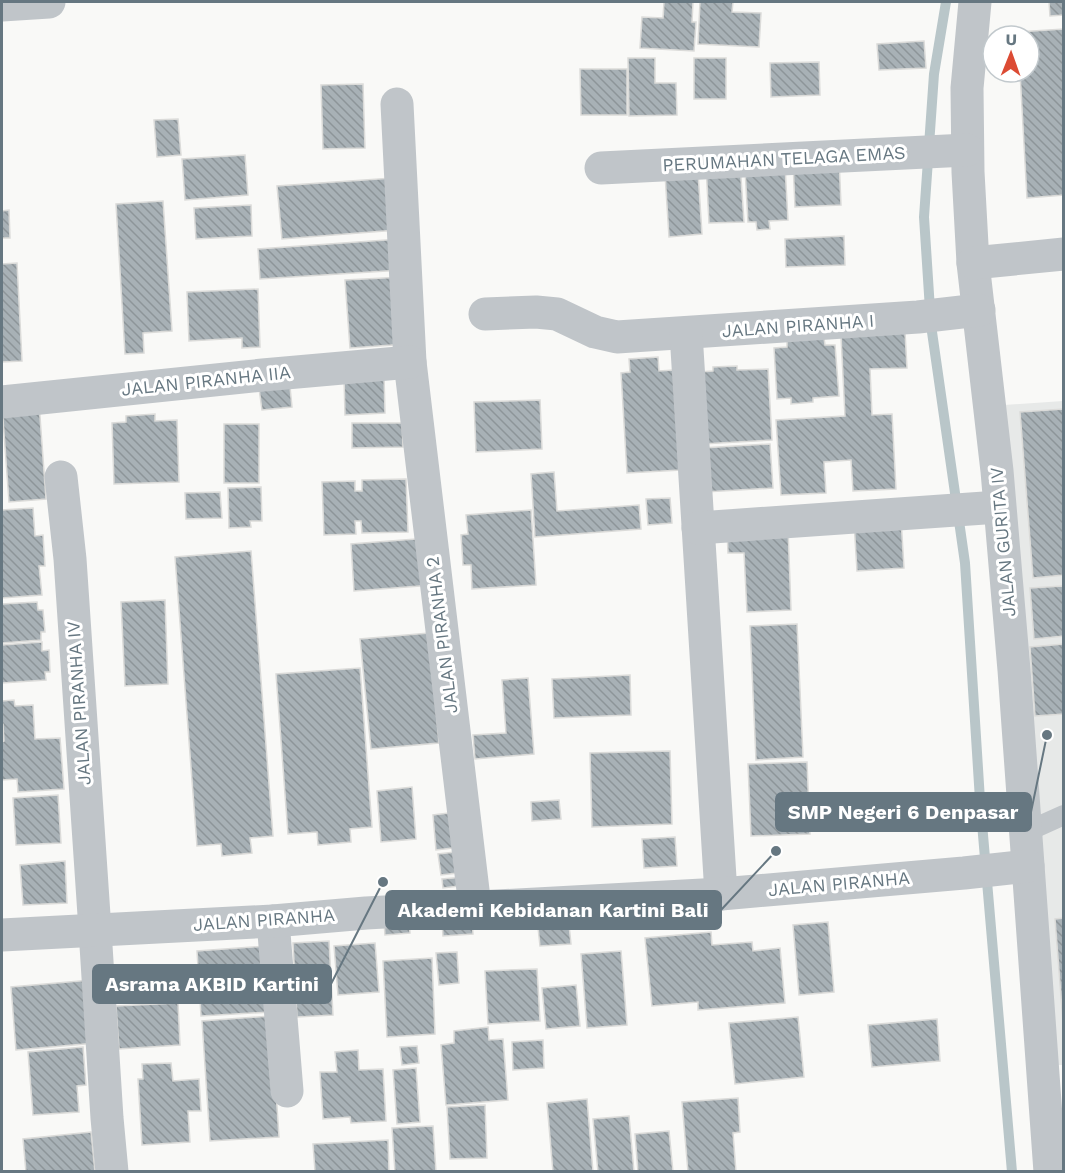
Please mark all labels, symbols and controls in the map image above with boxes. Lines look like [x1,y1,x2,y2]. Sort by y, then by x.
north arrow [981,24,1041,84]
text: U [1005,30,1017,49]
street label: PERUMAHAN TELAGA EMAS [662,142,906,175]
street label: JALAN PIRANHA I [721,310,875,341]
street label: JALAN PIRANHA IIA [120,361,292,400]
street label: JALAN GURITA IV [985,466,1020,618]
street label: JALAN PIRANHA 2 [421,555,462,715]
street label: JALAN PIRANHA IV [62,620,95,786]
callout: SMP Negeri 6 Denpasar [776,793,1031,831]
text: SMP Negeri 6 Denpasar [788,800,1019,824]
street label: JALAN PIRANHA [767,867,911,900]
callout: Akademi Kebidanan Kartini Bali [386,891,721,929]
text: Akademi Kebidanan Kartini Bali [398,898,708,922]
street label: JALAN PIRANHA [192,904,336,935]
callout: Asrama AKBID Kartini [93,965,331,1003]
text: Asrama AKBID Kartini [105,972,319,996]

